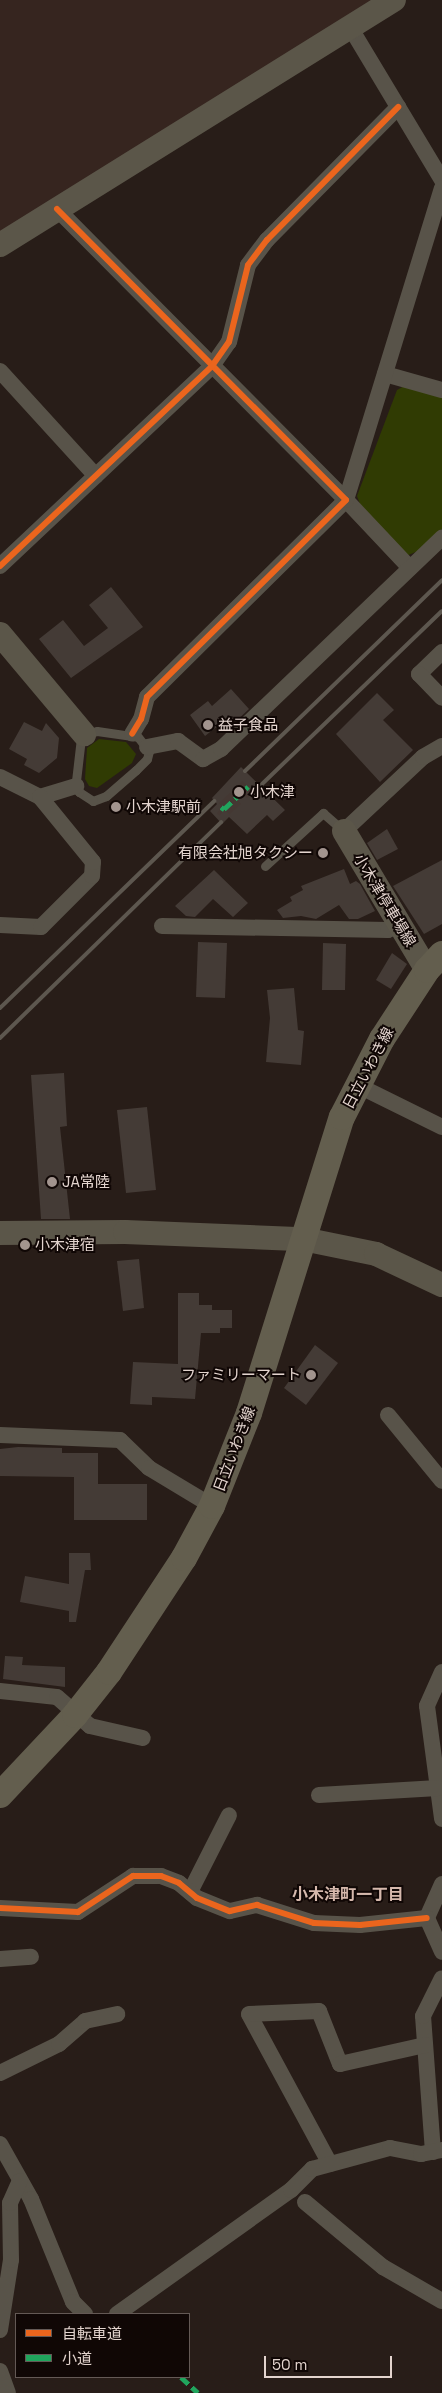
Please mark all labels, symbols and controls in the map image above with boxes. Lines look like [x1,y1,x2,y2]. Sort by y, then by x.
place label: 益子食品 [218,716,278,734]
marker: 益子食品 [202,719,214,731]
place label: 小木津 [250,783,295,801]
marker: 小木津 [232,785,246,799]
place label: 小木津駅前 [126,798,201,816]
marker: 小木津駅前 [110,801,122,813]
place label: 有限会社旭タクシー [178,844,313,862]
marker: 有限会社旭タクシー [317,847,329,859]
street label: 小木津停車場線 [350,850,420,950]
street label: 日立いわき線 [339,1024,397,1112]
place label: JA常陸 [62,1173,110,1191]
marker: JA常陸 [46,1176,58,1188]
place label: 小木津宿 [35,1236,95,1254]
marker: 小木津宿 [19,1239,31,1251]
place label: ファミリーマート [181,1366,301,1384]
marker: ファミリーマート [305,1369,317,1381]
street label: 日立いわき線 [209,1404,259,1494]
district label: 小木津町一丁目 [292,1885,404,1905]
legend [15,2313,190,2378]
text: 自転車道 [62,2324,122,2343]
scale bar [267,2346,394,2378]
text: 小道 [62,2349,92,2368]
text: 50 m [272,2355,307,2374]

